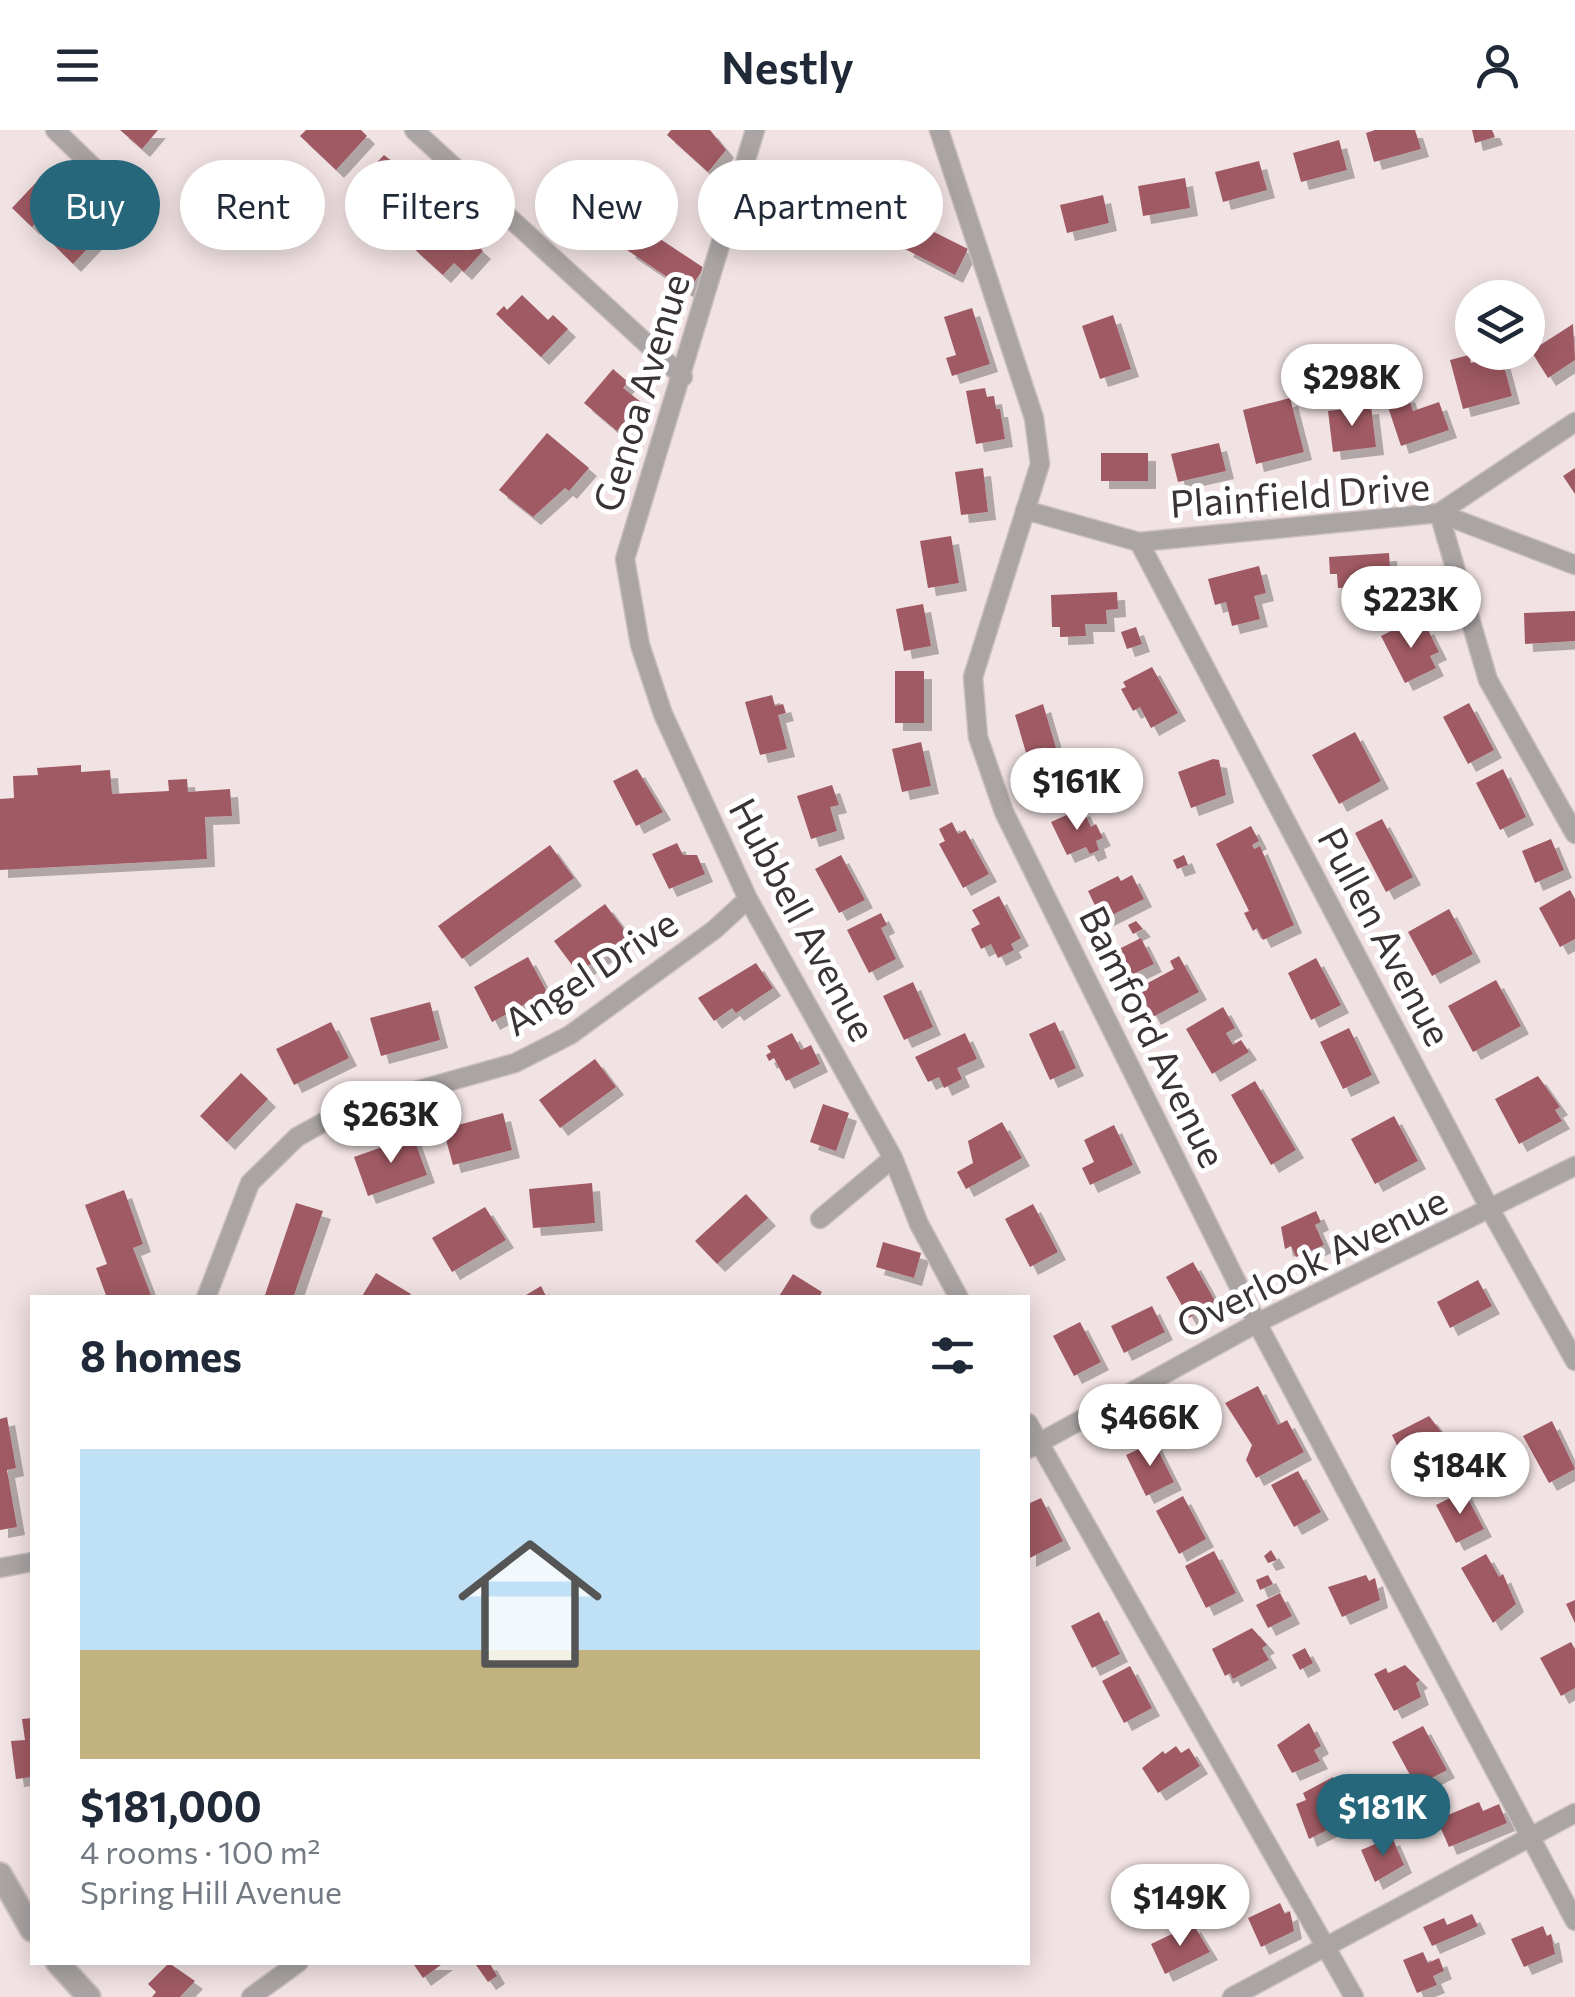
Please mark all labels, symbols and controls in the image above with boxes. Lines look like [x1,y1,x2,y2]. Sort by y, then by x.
icon: menu [50,38,105,93]
text: Nestly [721,38,854,93]
icon: person [1470,38,1525,93]
chip: Buy [30,160,160,250]
chip: Rent [180,160,325,250]
chip: Filters [345,160,515,250]
chip: New [535,160,678,250]
chip: Apartment [698,160,943,250]
street label: Genoa Avenue [581,268,698,517]
map controls [1455,280,1545,370]
button: layers [1455,280,1545,370]
pin: $298K [1282,344,1422,429]
text: $298K [1303,356,1401,396]
street label: Plainfield Drive [1168,461,1431,526]
pin: $223K [1341,566,1481,651]
text: $223K [1363,578,1459,618]
pin: $161K [1007,748,1147,833]
text: $161K [1032,760,1122,800]
street label: Hubbell Avenue [721,789,888,1048]
street label: Pullen Avenue [1309,819,1463,1053]
street label: Angel Drive [494,898,685,1044]
street label: Bamford Avenue [1071,898,1238,1174]
pin: $263K [321,1081,461,1166]
text: $263K [343,1093,439,1133]
street label: Overlook Avenue [1168,1175,1454,1346]
icon: filters [925,1328,980,1383]
text: 8 homes [80,1329,242,1381]
pin: $466K [1080,1384,1220,1469]
text: $466K [1100,1396,1200,1436]
pin: $184K [1390,1432,1530,1517]
text: $184K [1413,1444,1507,1484]
icon: home [440,1514,620,1694]
pin: $181K [1313,1774,1453,1859]
text: $181,000 [80,1779,262,1831]
text: $181K [1338,1786,1428,1826]
text: 4 rooms · 100 m² [80,1831,320,1871]
pin: $149K [1110,1864,1250,1949]
text: Spring Hill Avenue [80,1871,342,1911]
text: $149K [1133,1876,1227,1916]

